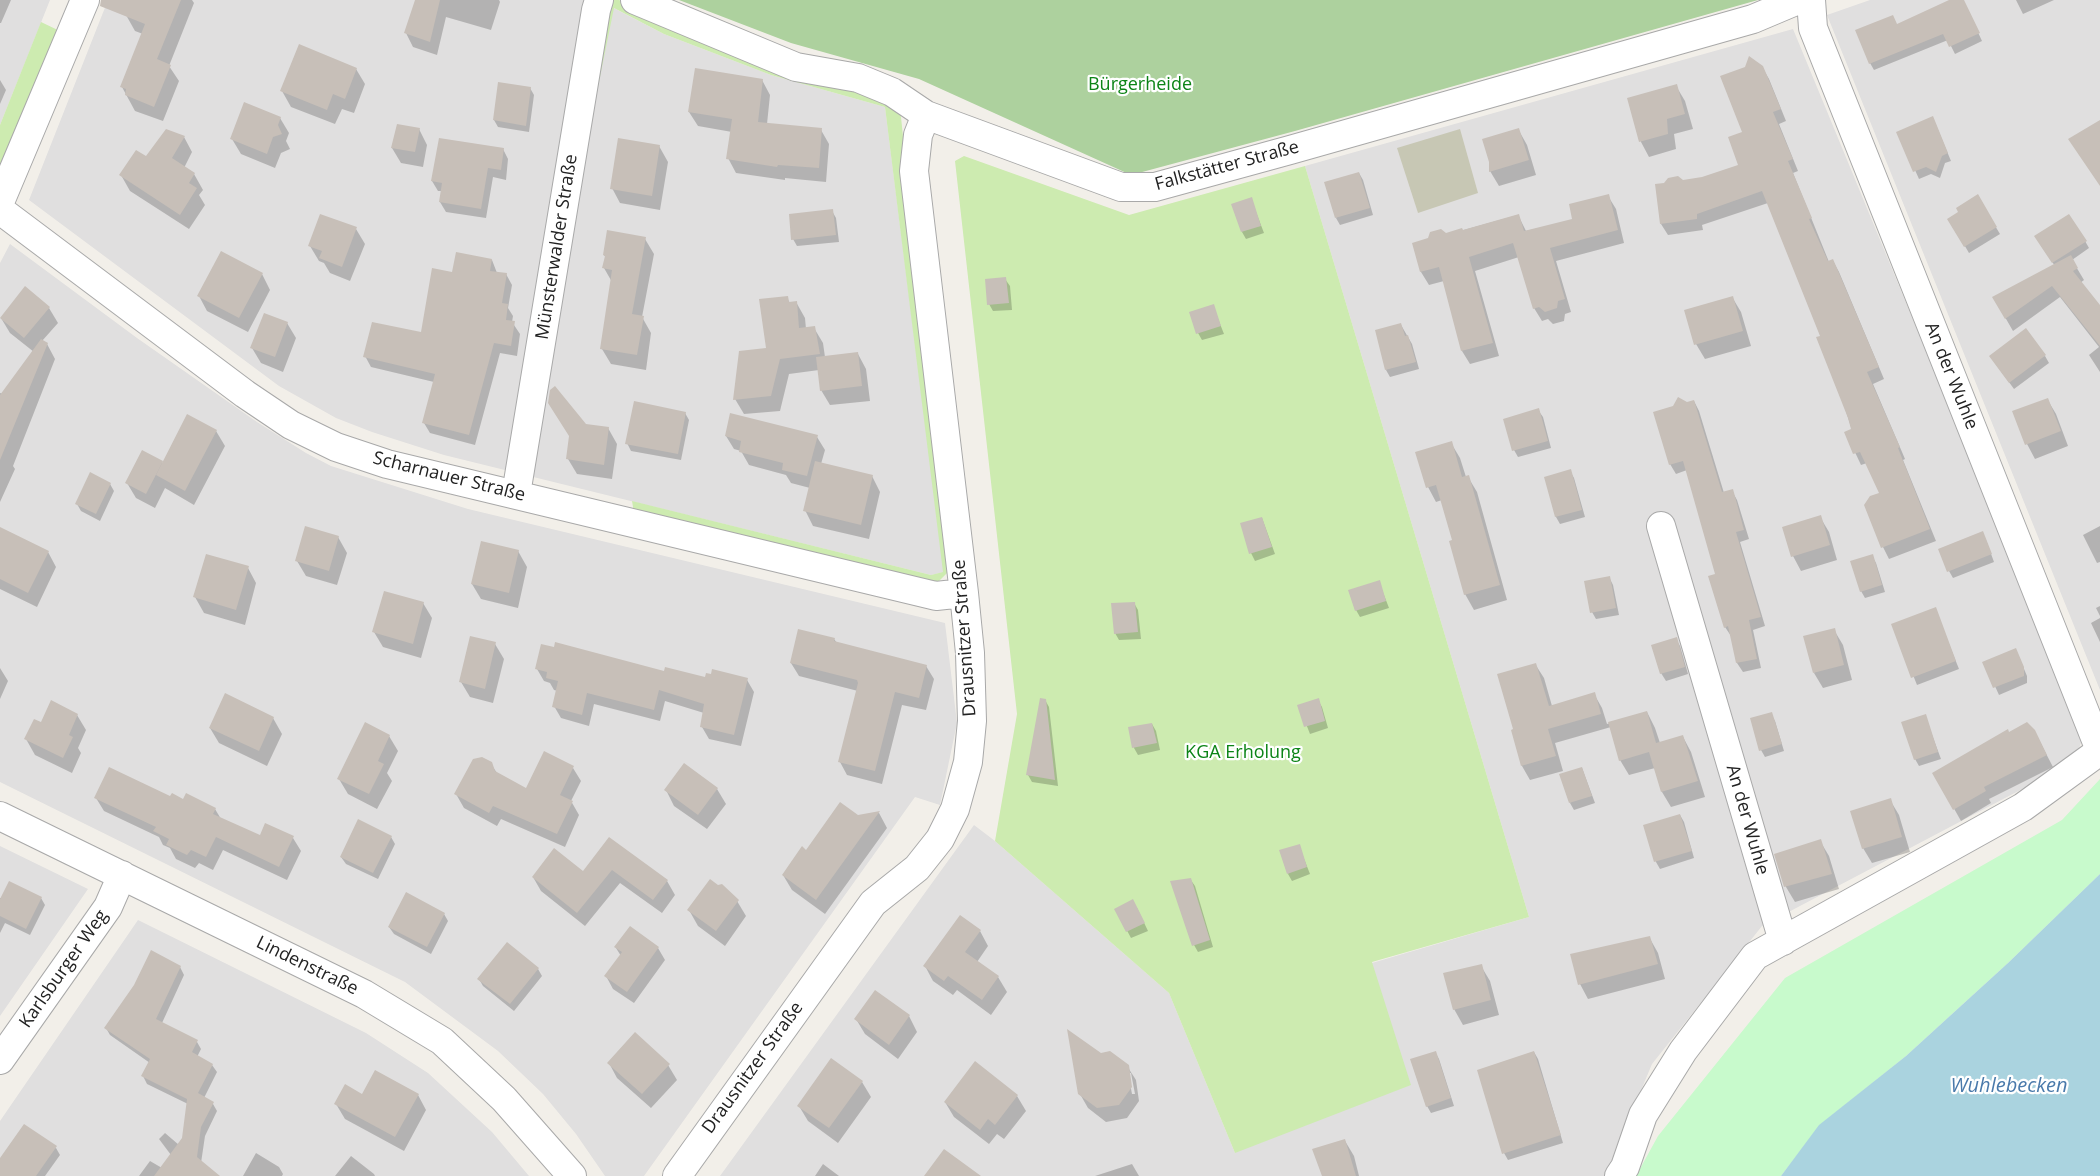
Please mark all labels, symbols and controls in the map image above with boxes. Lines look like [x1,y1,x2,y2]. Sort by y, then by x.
park label: Bürgerheide [1088,74,1192,96]
street label: Falkstätter Straße [1153,136,1301,196]
street label: Münsterwalder Straße [532,153,582,341]
street label: An der Wuhle [1920,319,1982,433]
street label: Scharnauer Straße [371,448,527,506]
street label: Drausnitzer Straße [949,559,981,717]
park label: KGA Erholung [1185,742,1301,764]
street label: An der Wuhle [1721,762,1773,878]
street label: Karlsburger Weg [15,906,113,1032]
street label: Lindenstraße [252,932,362,1000]
street label: Drausnitzer Straße [698,998,808,1138]
water label: Wuhlebecken [1951,1074,2067,1098]

